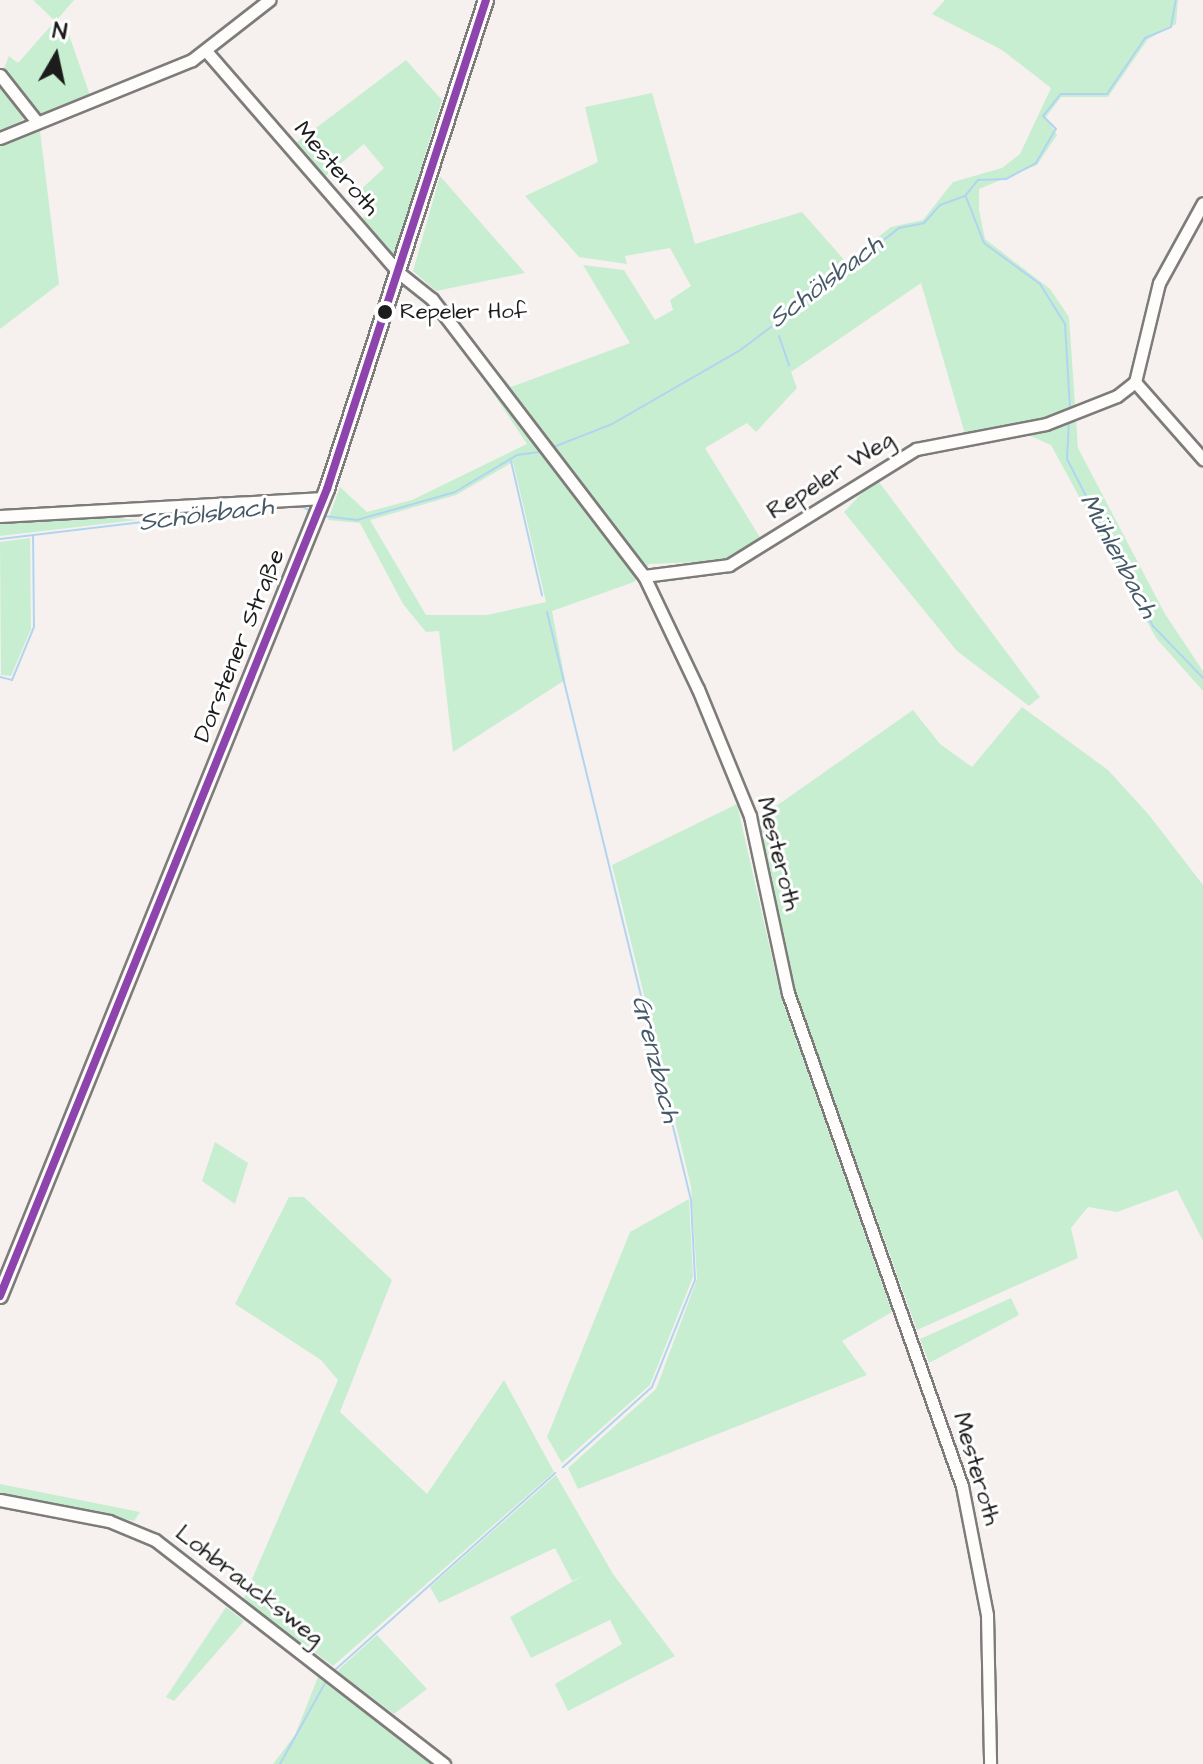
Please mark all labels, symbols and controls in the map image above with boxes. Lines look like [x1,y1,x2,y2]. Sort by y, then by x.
text: N [51,15,69,48]
north arrow [16,16,96,96]
street label: Mesteroth [287,116,385,222]
water label: Schölsbach [763,229,889,335]
place label: Repeler Hof [400,299,527,325]
marker: Repeler Hof [377,304,393,320]
street label: Repeler Weg [762,426,900,526]
water label: Mühlenbach [1072,489,1164,623]
water label: Schölsbach [137,491,275,539]
street label: Dorstener Straße [188,545,292,747]
street label: Mesteroth [750,794,806,914]
water label: Grenzbach [624,992,686,1126]
street label: Mesteroth [946,1409,1006,1529]
street label: Lohbraucksweg [169,1519,329,1653]

